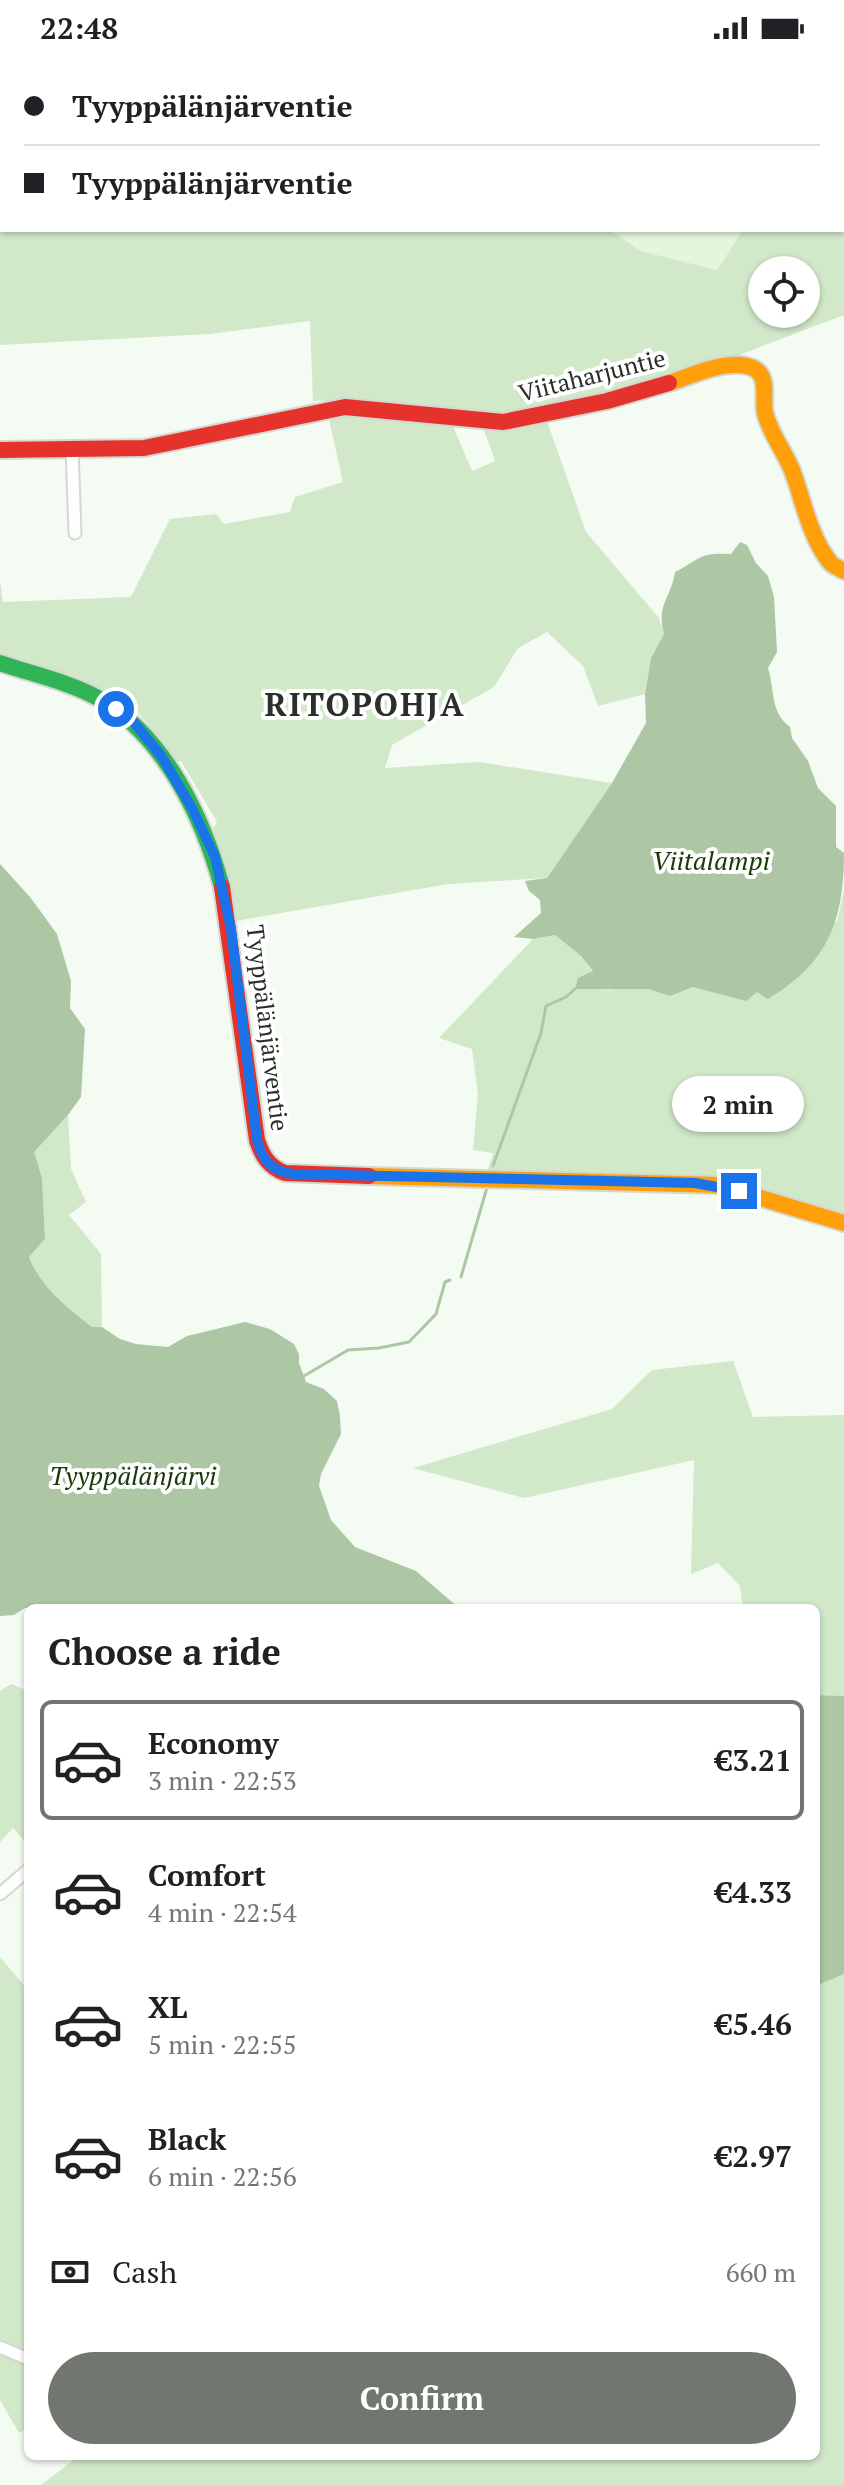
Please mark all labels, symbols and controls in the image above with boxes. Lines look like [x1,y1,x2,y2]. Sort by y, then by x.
text: 22:48 [40,8,118,48]
text: Tyyppälänjärventie [72,86,353,126]
text: Tyyppälänjärventie [72,163,353,203]
map controls [748,256,820,328]
button: locate [748,256,820,328]
street label: Viitaharjuntie [515,341,669,409]
district label: RITOPOHJA [264,683,466,725]
route start [98,691,134,727]
water label: Viitalampi [652,843,770,877]
street label: Tyyppälänjärventie [239,923,297,1133]
callout: 2 min [673,1075,805,1131]
text: 2 min [702,1087,774,1121]
route end [721,1173,757,1209]
water label: Tyyppälänjärvi [49,1458,217,1492]
text: Choose a ride [48,1628,281,1675]
text: Economy [148,1723,279,1763]
icon: car [52,1724,124,1796]
text: €3.21 [715,1740,792,1780]
text: 3 min · 22:53 [148,1763,297,1797]
text: Comfort [148,1855,266,1895]
icon: car [52,1856,124,1928]
text: €4.33 [715,1872,792,1912]
text: 4 min · 22:54 [148,1895,297,1929]
text: XL [148,1987,187,2027]
icon: car [52,1988,124,2060]
text: €5.46 [715,2004,792,2044]
text: 5 min · 22:55 [148,2027,297,2061]
text: Black [148,2119,226,2159]
icon: car [52,2120,124,2192]
text: €2.97 [715,2136,792,2176]
text: 6 min · 22:56 [148,2159,297,2193]
icon: cash [48,2250,92,2294]
text: Cash [112,2252,177,2292]
text: 660 m [726,2255,796,2289]
button: Confirm [48,2352,796,2444]

